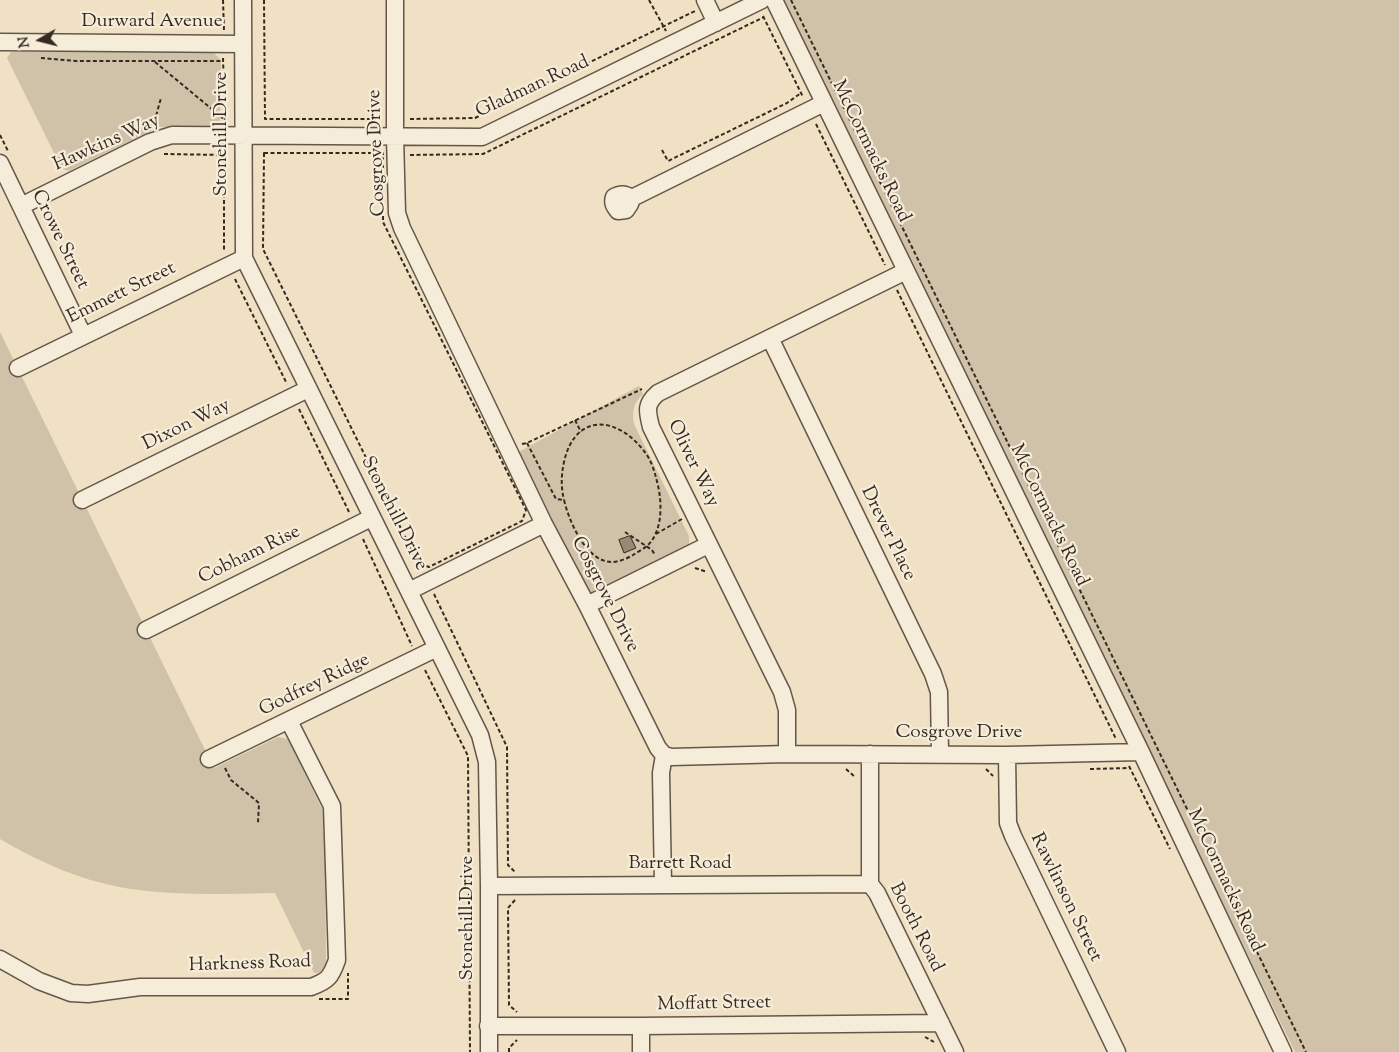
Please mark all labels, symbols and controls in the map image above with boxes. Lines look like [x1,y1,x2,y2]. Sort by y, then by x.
street label: Durward Avenue [81,12,223,34]
north arrow [15,15,65,65]
text: N [14,35,36,49]
street label: Gladman Road [473,52,593,124]
street label: Stonehill Drive [212,72,234,196]
street label: McCormacks Road [826,77,914,227]
street label: Cosgrove Drive [364,89,392,217]
street label: Hawkins Way [50,110,164,178]
street label: Crowe Street [25,187,93,293]
street label: Emmett Street [64,258,180,330]
street label: Dixon Way [140,395,234,457]
street label: Oliver Way [661,417,723,511]
street label: McCormacks Road [1004,441,1092,591]
street label: Stonehill Drive [354,453,432,575]
street label: Drever Place [854,483,920,585]
street label: Cobham Rise [195,522,305,590]
street label: Cosgrove Drive [565,533,643,657]
street label: Godfrey Ridge [256,649,374,723]
street label: Cosgrove Drive [896,723,1022,745]
street label: McCormacks Road [1181,806,1267,956]
street label: Rawlinson Street [1024,830,1106,966]
street label: Barrett Road [628,854,732,876]
street label: Stonehill Drive [458,856,480,980]
street label: Booth Road [883,880,947,976]
street label: Harkness Road [188,951,312,979]
street label: Moffatt Street [657,993,771,1017]

